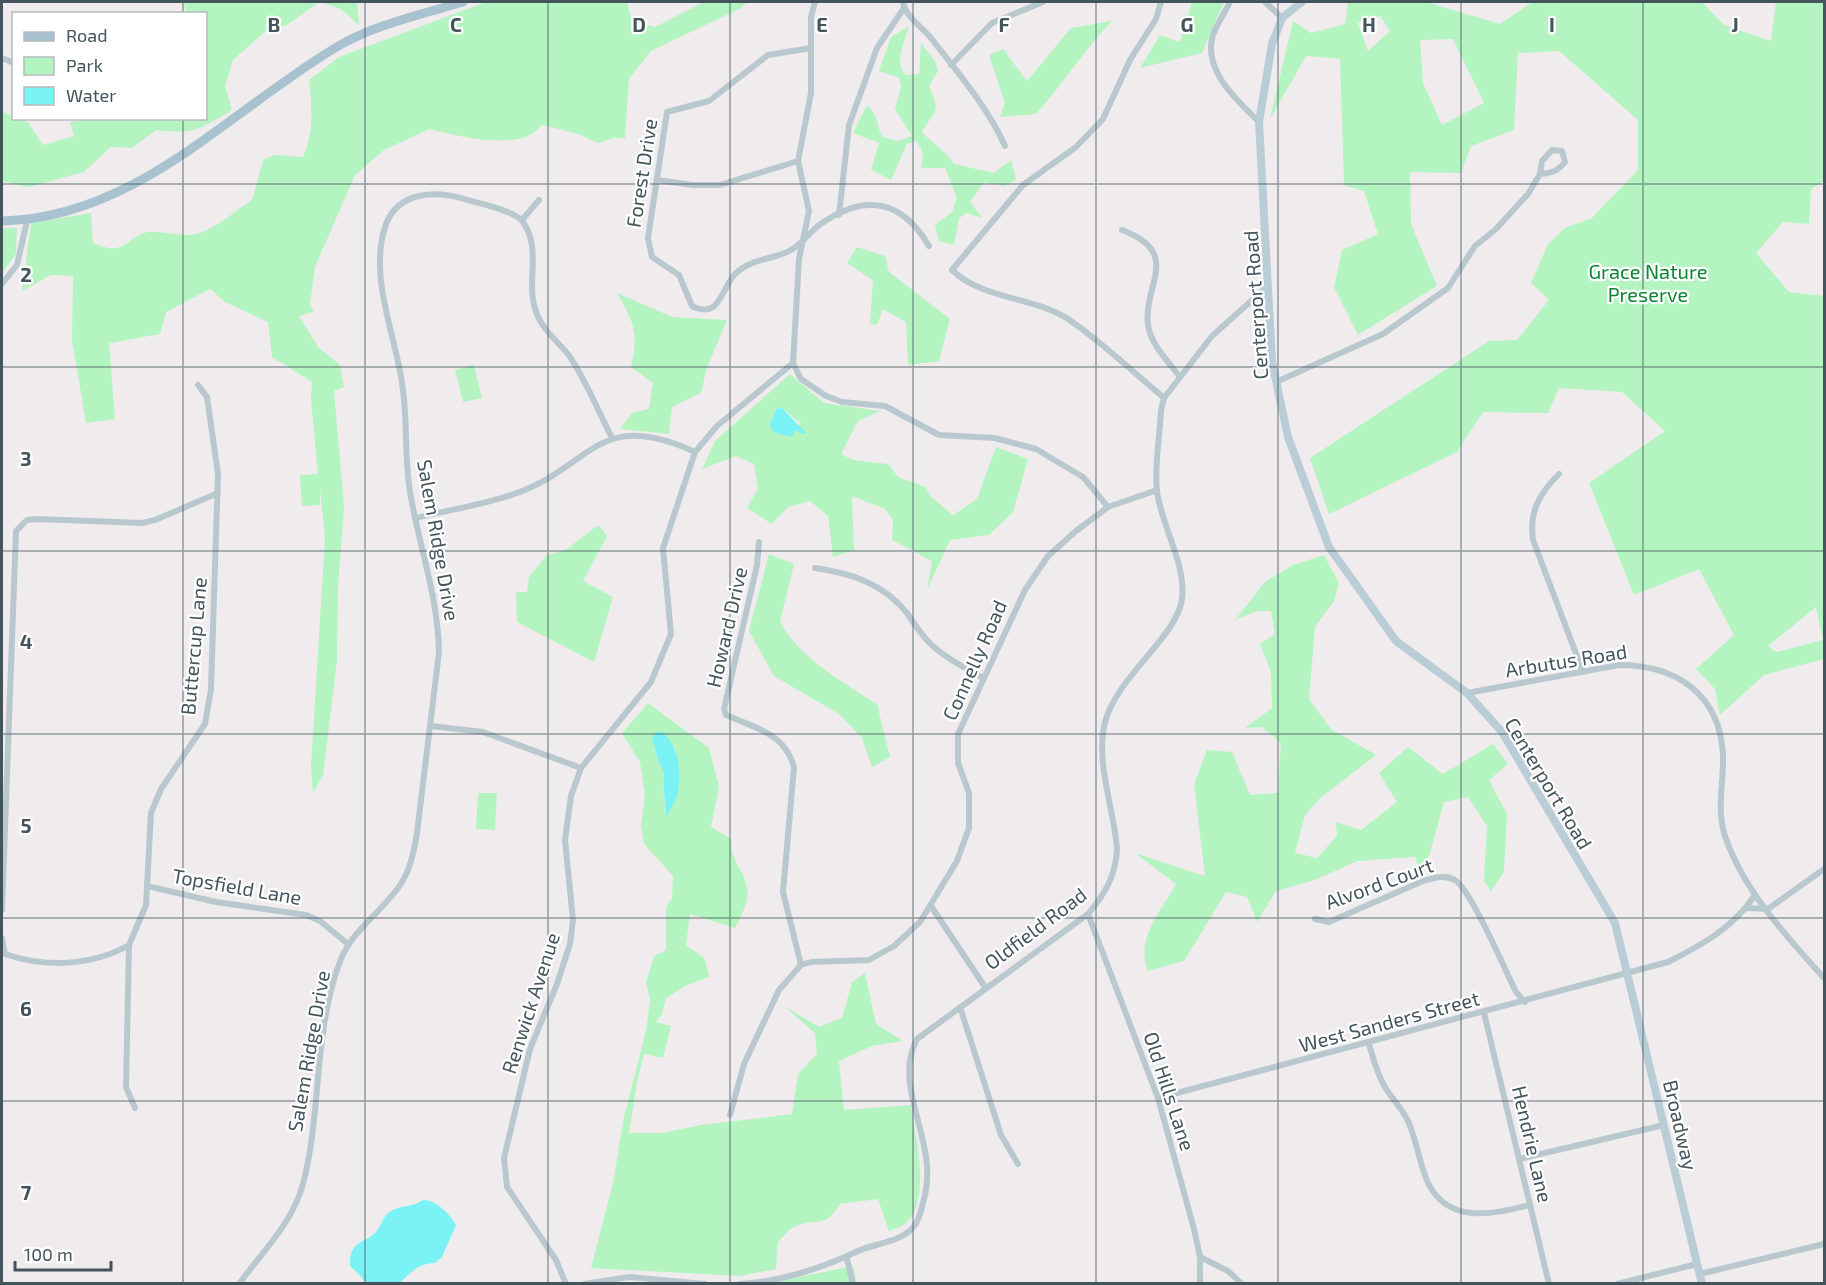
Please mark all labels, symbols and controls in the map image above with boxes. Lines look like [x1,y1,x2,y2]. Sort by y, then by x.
legend [12,12,207,120]
text: B [268,12,280,36]
text: C [450,12,462,36]
text: D [632,12,646,36]
text: E [816,12,828,36]
text: F [998,12,1010,36]
text: G [1181,12,1193,36]
text: H [1362,12,1376,36]
text: I [1549,12,1555,36]
text: J [1731,12,1739,36]
text: Road [66,24,107,46]
text: Park [66,54,103,76]
text: Water [66,84,116,106]
street label: Forest Drive [621,117,661,229]
street label: Centerport Road [1238,230,1272,380]
park label: Grace Nature Preserve [1589,259,1707,306]
text: 2 [20,262,32,286]
text: 3 [20,446,32,470]
street label: Salem Ridge Drive [413,457,465,623]
street label: Howard Drive [700,564,752,690]
street label: Buttercup Lane [175,576,211,716]
street label: Connelly Road [937,596,1011,724]
text: 4 [20,629,33,653]
street label: Arbutus Road [1503,639,1629,681]
street label: Centerport Road [1500,713,1598,853]
text: 5 [20,813,32,837]
street label: Alvord Court [1322,852,1437,914]
street label: Topsfield Lane [170,863,304,909]
street label: Oldfield Road [979,882,1091,974]
street label: Renwick Avenue [496,929,564,1077]
street label: Salem Ridge Drive [282,968,334,1134]
street label: West Sanders Street [1296,985,1482,1057]
text: 6 [20,996,32,1020]
street label: Old Hills Lane [1139,1028,1201,1154]
street label: Broadway [1659,1078,1703,1173]
street label: Hendrie Lane [1508,1083,1558,1205]
text: 7 [21,1180,32,1204]
scale bar [15,1234,111,1272]
text: 100 m [24,1243,73,1265]

